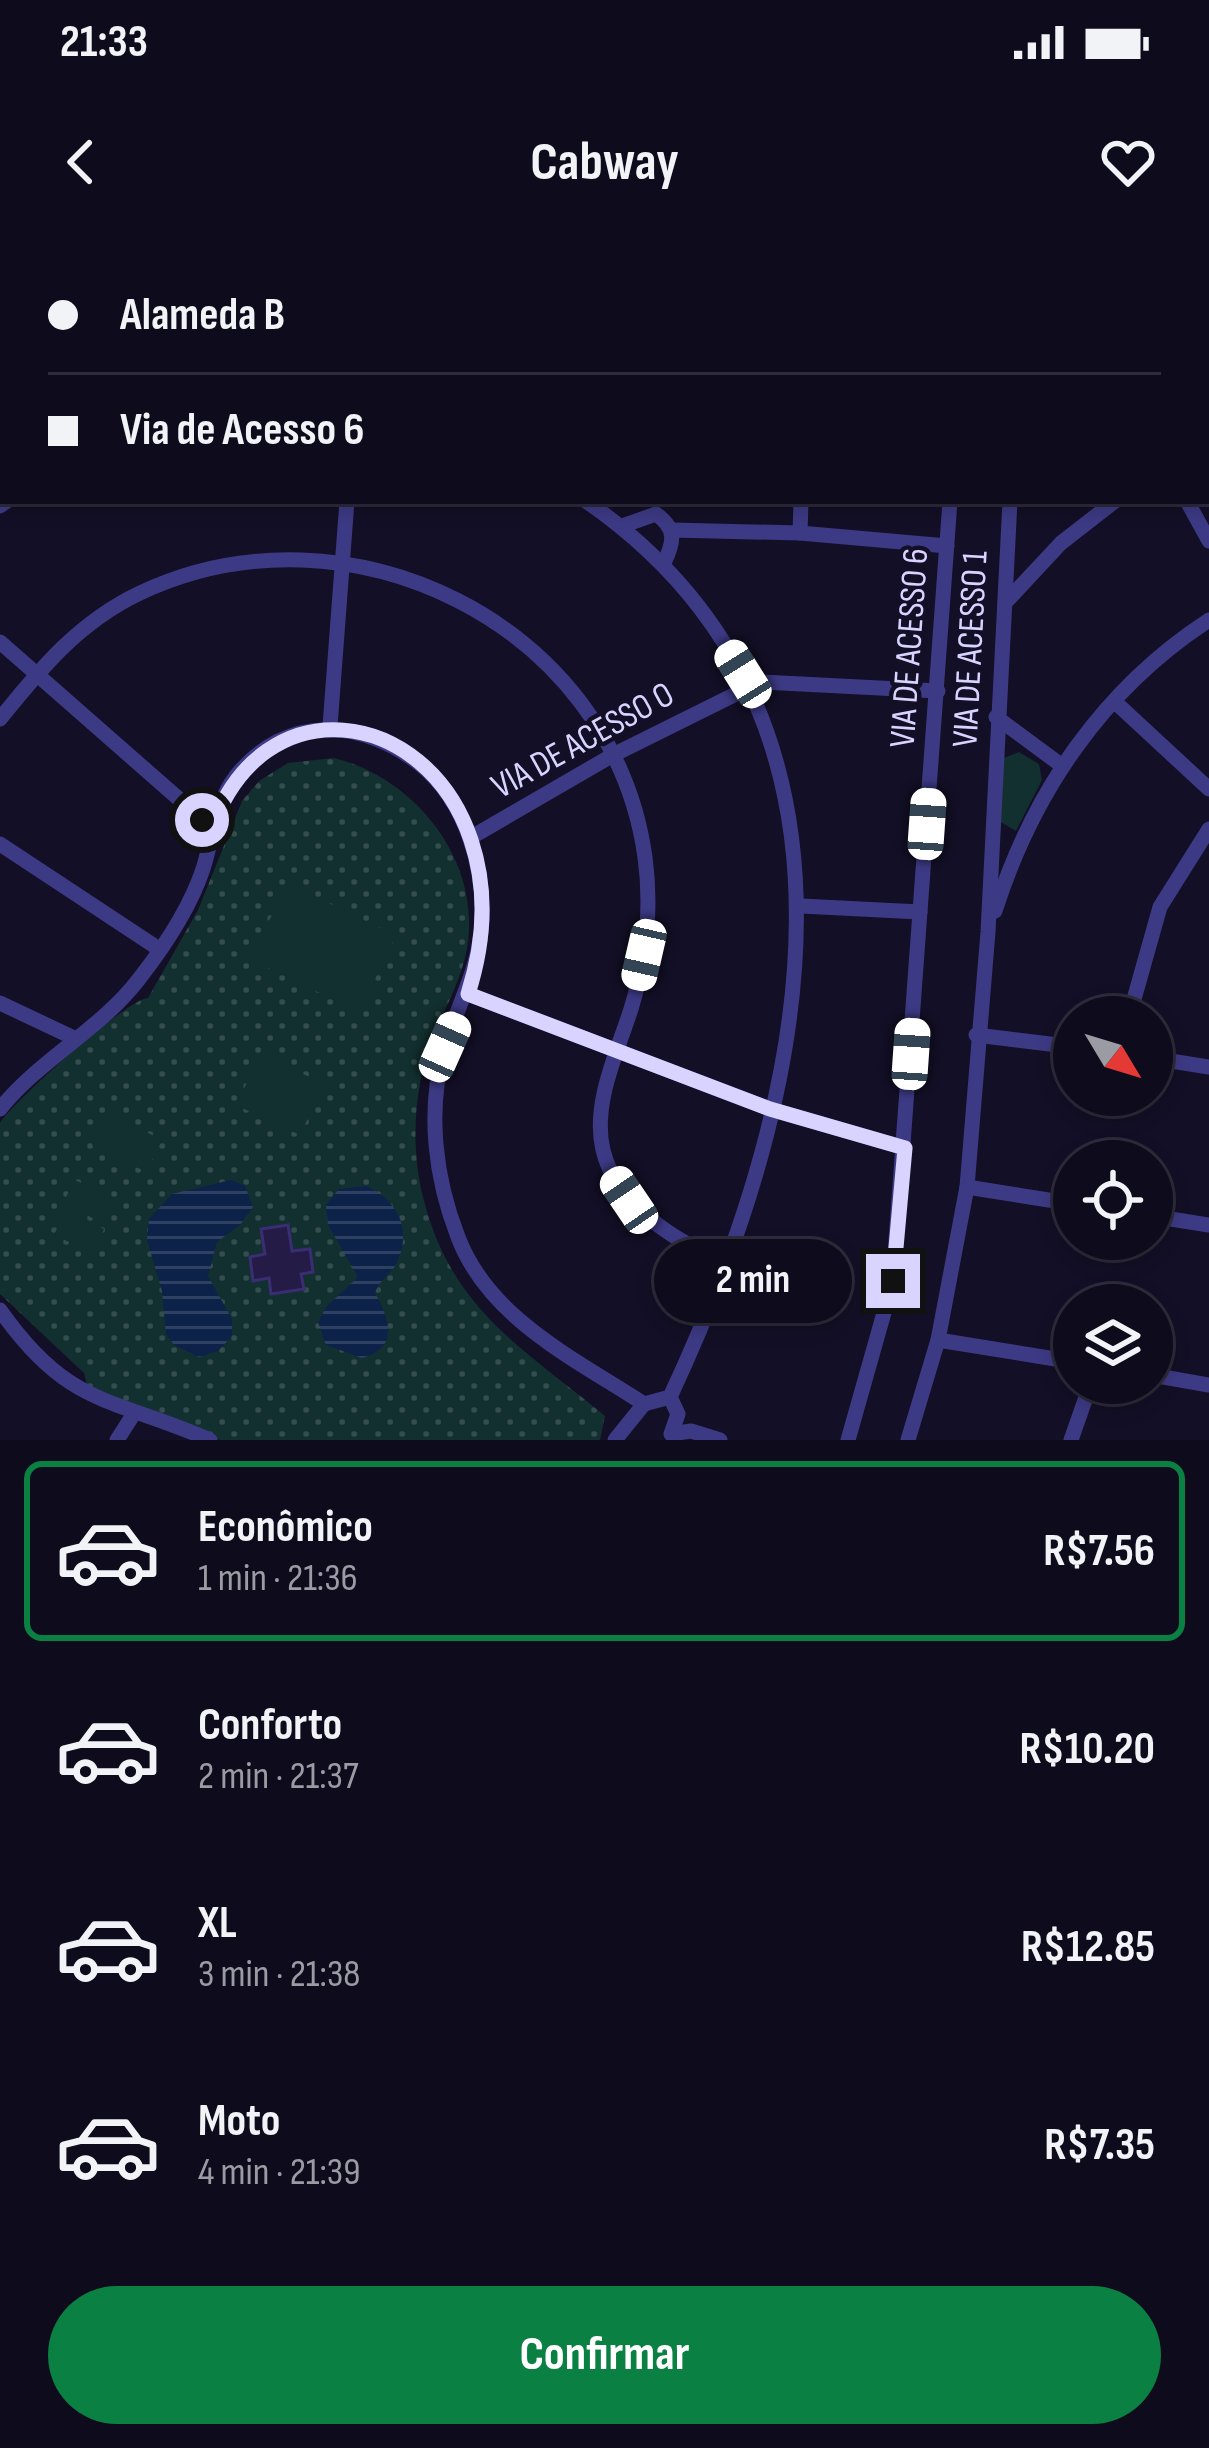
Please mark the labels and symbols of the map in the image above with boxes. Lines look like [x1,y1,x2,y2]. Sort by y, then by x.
street label: VIA DE ACESSO 6 [882,547,938,749]
street label: VIA DE ACESSO 1 [944,549,998,748]
car [709,634,777,714]
street label: VIA DE ACESSO O [484,673,682,809]
car [907,787,947,861]
route start [175,793,229,847]
car [618,916,670,994]
north arrow [1053,996,1173,1116]
car [414,1007,476,1087]
car [891,1017,931,1091]
car [594,1160,664,1240]
callout: 2 min [653,1239,851,1323]
route end [866,1254,920,1308]

